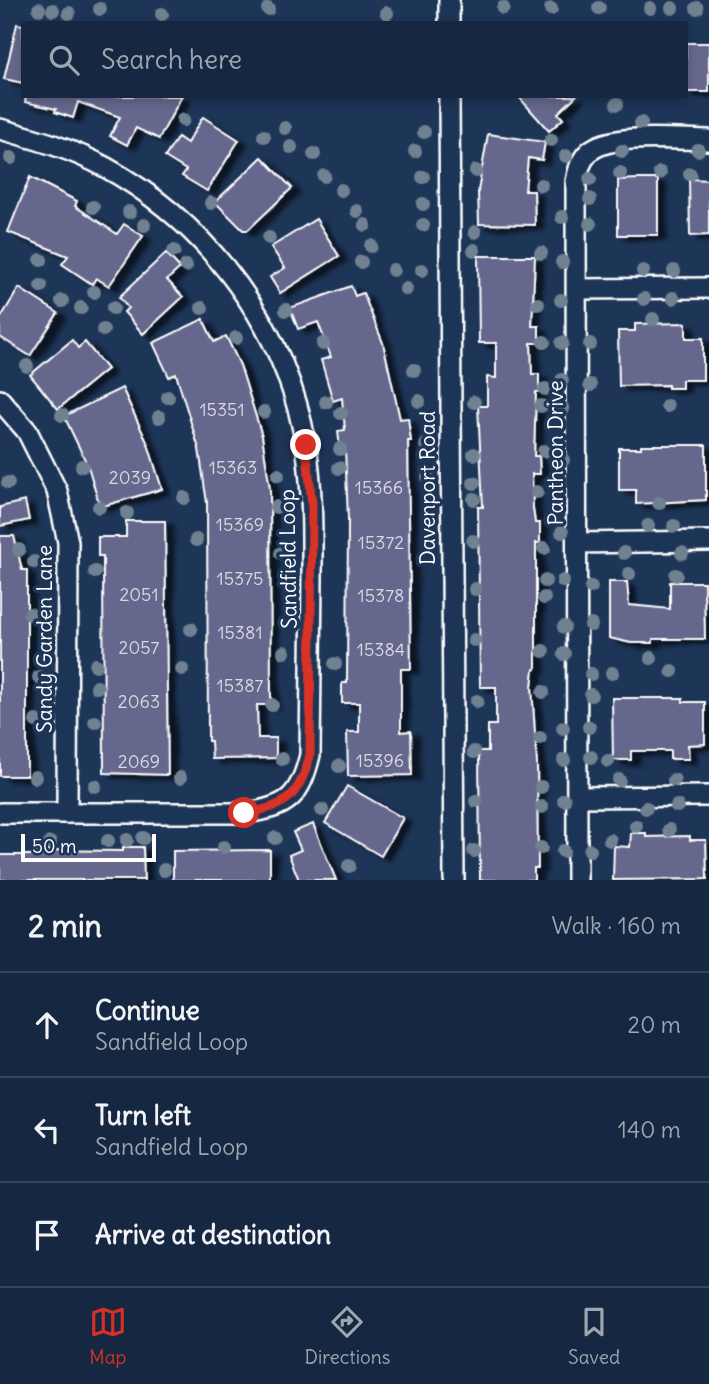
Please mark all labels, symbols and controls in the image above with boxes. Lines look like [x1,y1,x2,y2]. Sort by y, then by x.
search box [21,21,688,98]
icon: search [45,41,83,79]
text: Search here [101,43,242,76]
street label: Pantheon Drive [542,380,569,526]
house number: 15351 [199,398,245,421]
street label: Davenport Road [414,411,441,565]
route end [290,429,321,460]
house number: 15363 [209,456,257,479]
house number: 2039 [109,466,151,489]
house number: 15366 [355,476,403,499]
street label: Sandfield Loop [273,489,303,629]
house number: 15369 [216,513,264,536]
house number: 15372 [358,531,404,554]
street label: Sandy Garden Lane [31,545,58,733]
house number: 15375 [217,567,263,590]
house number: 2051 [119,583,159,606]
house number: 15378 [358,584,404,607]
house number: 15381 [217,621,263,644]
house number: 2057 [119,636,160,659]
house number: 15384 [357,638,405,661]
house number: 15387 [217,674,264,697]
house number: 2063 [118,690,160,713]
house number: 15396 [356,749,404,772]
house number: 2069 [118,750,160,773]
route start [228,797,259,828]
scale bar [21,831,156,863]
text: 50 m [32,834,77,858]
text: 2 min [28,907,102,945]
text: Walk · 160 m [552,911,681,940]
text: Continue [95,994,200,1027]
icon: ahead [28,1006,66,1044]
text: 20 m [628,1010,681,1039]
text: Sandfield Loop [95,1027,248,1056]
text: Turn left [95,1099,191,1132]
icon: left [28,1111,66,1149]
text: 140 m [618,1115,681,1144]
text: Sandfield Loop [95,1132,248,1161]
icon: arrive [28,1216,66,1254]
text: Arrive at destination [95,1218,331,1251]
tab: Map [89,1303,127,1369]
tab: Directions [305,1303,390,1369]
tab: Saved [568,1303,620,1369]

